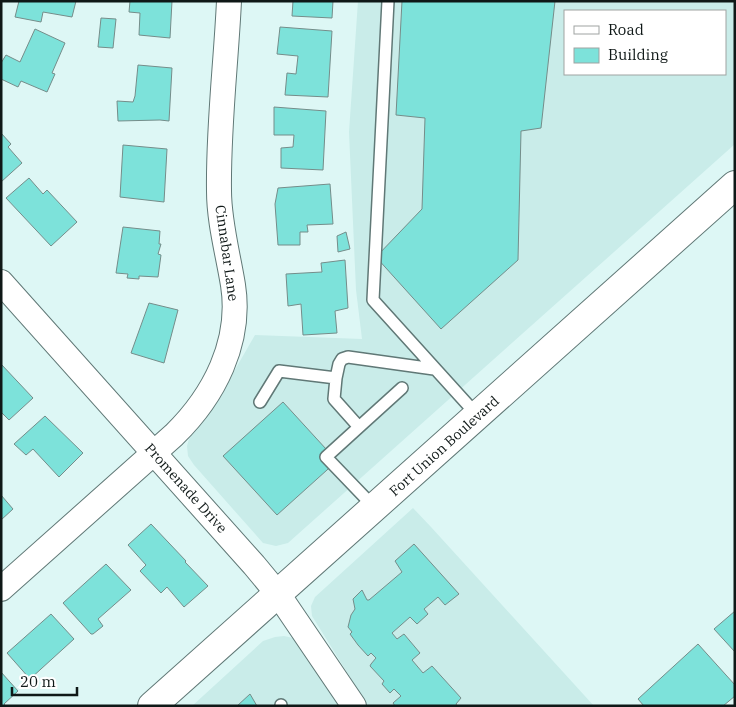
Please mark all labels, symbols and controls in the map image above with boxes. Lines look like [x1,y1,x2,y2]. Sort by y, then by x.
legend [564,10,726,75]
text: Road [608,20,644,39]
text: Building [608,45,668,64]
street label: Cinnabar Lane [211,204,243,302]
street label: Fort Union Boulevard [385,392,503,500]
street label: Promenade Drive [141,439,231,537]
scale bar [12,664,78,696]
text: 20 m [20,672,56,691]

